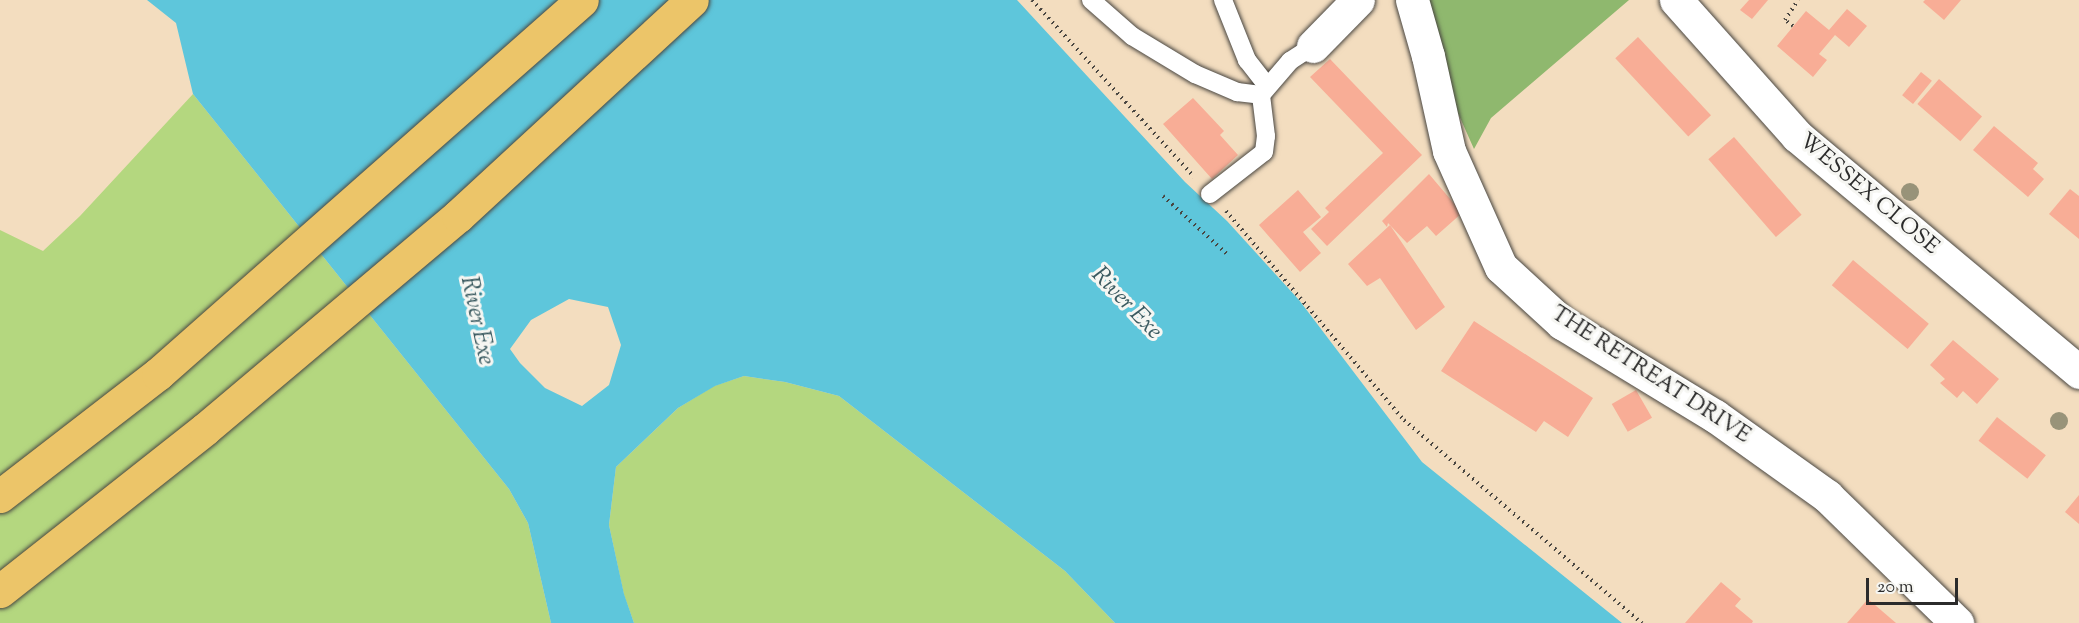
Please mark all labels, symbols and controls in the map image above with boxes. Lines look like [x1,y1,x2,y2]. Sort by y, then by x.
street label: WESSEX CLOSE [1793,129,1943,261]
water label: River Exe [1084,262,1168,346]
water label: River Exe [453,274,499,368]
street label: THE RETREAT DRIVE [1546,302,1754,450]
scale bar [1869,566,1960,604]
text: 20 m [1877,575,1914,601]

